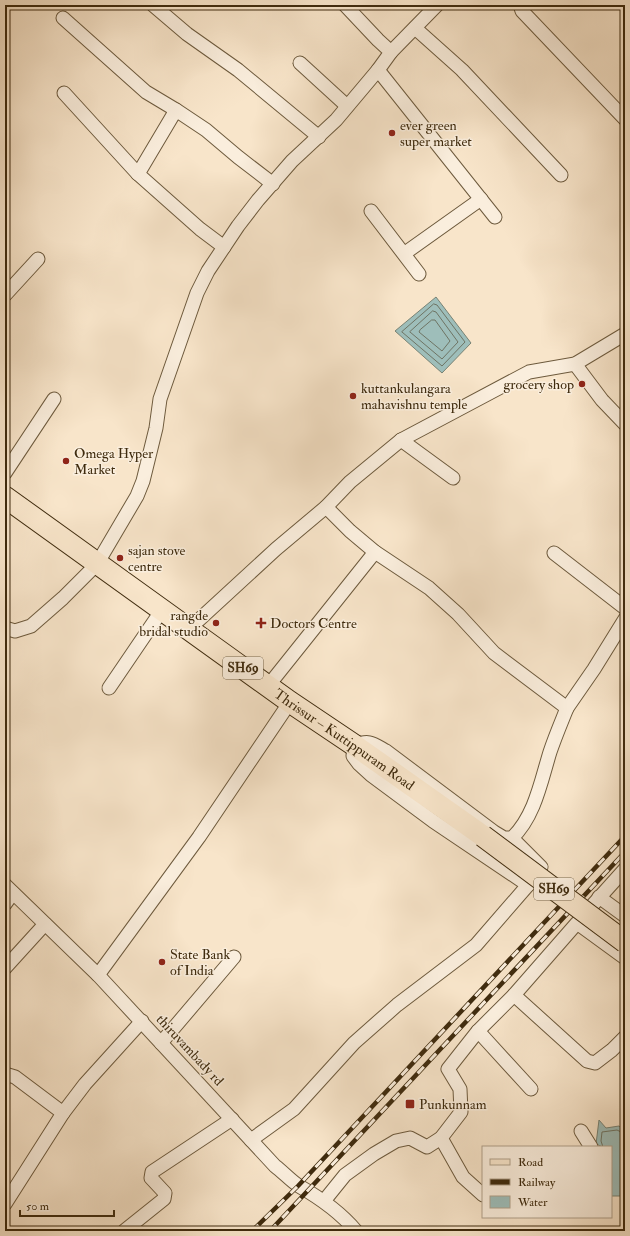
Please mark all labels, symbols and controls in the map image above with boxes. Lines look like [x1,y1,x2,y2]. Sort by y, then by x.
place label: ever green super market [400,117,472,151]
marker: ever green super market [387,128,397,138]
place label: grocery shop [503,376,574,394]
marker: grocery shop [577,379,587,389]
place label: kuttankulangara mahavishnu temple [361,380,467,414]
marker: kuttankulangara mahavishnu temple [348,391,358,401]
place label: Omega Hyper Market [74,445,154,478]
marker: Omega Hyper Market [61,456,71,466]
place label: sajan stove centre [128,542,186,575]
marker: sajan stove centre [115,553,125,563]
place label: rangde bridal studio [139,607,208,640]
place label: Doctors Centre [270,615,357,632]
marker: Doctors Centre [255,617,267,629]
marker: rangde bridal studio [211,618,221,628]
road number: SH69 [223,657,263,679]
street label: Thrissur – Kuttippuram Road [271,685,418,794]
road number: SH69 [534,878,574,900]
place label: State Bank of India [170,946,231,979]
marker: State Bank of India [157,957,167,967]
street label: thiruvambady rd [152,1011,227,1090]
place label: Punkunnam [419,1096,487,1113]
marker: Punkunnam [404,1098,416,1110]
legend [482,1146,612,1218]
text: Road [518,1155,543,1170]
text: Railway [518,1175,556,1190]
scale bar [20,1192,114,1218]
text: Water [517,1195,548,1210]
text: 50 m [26,1199,50,1214]

